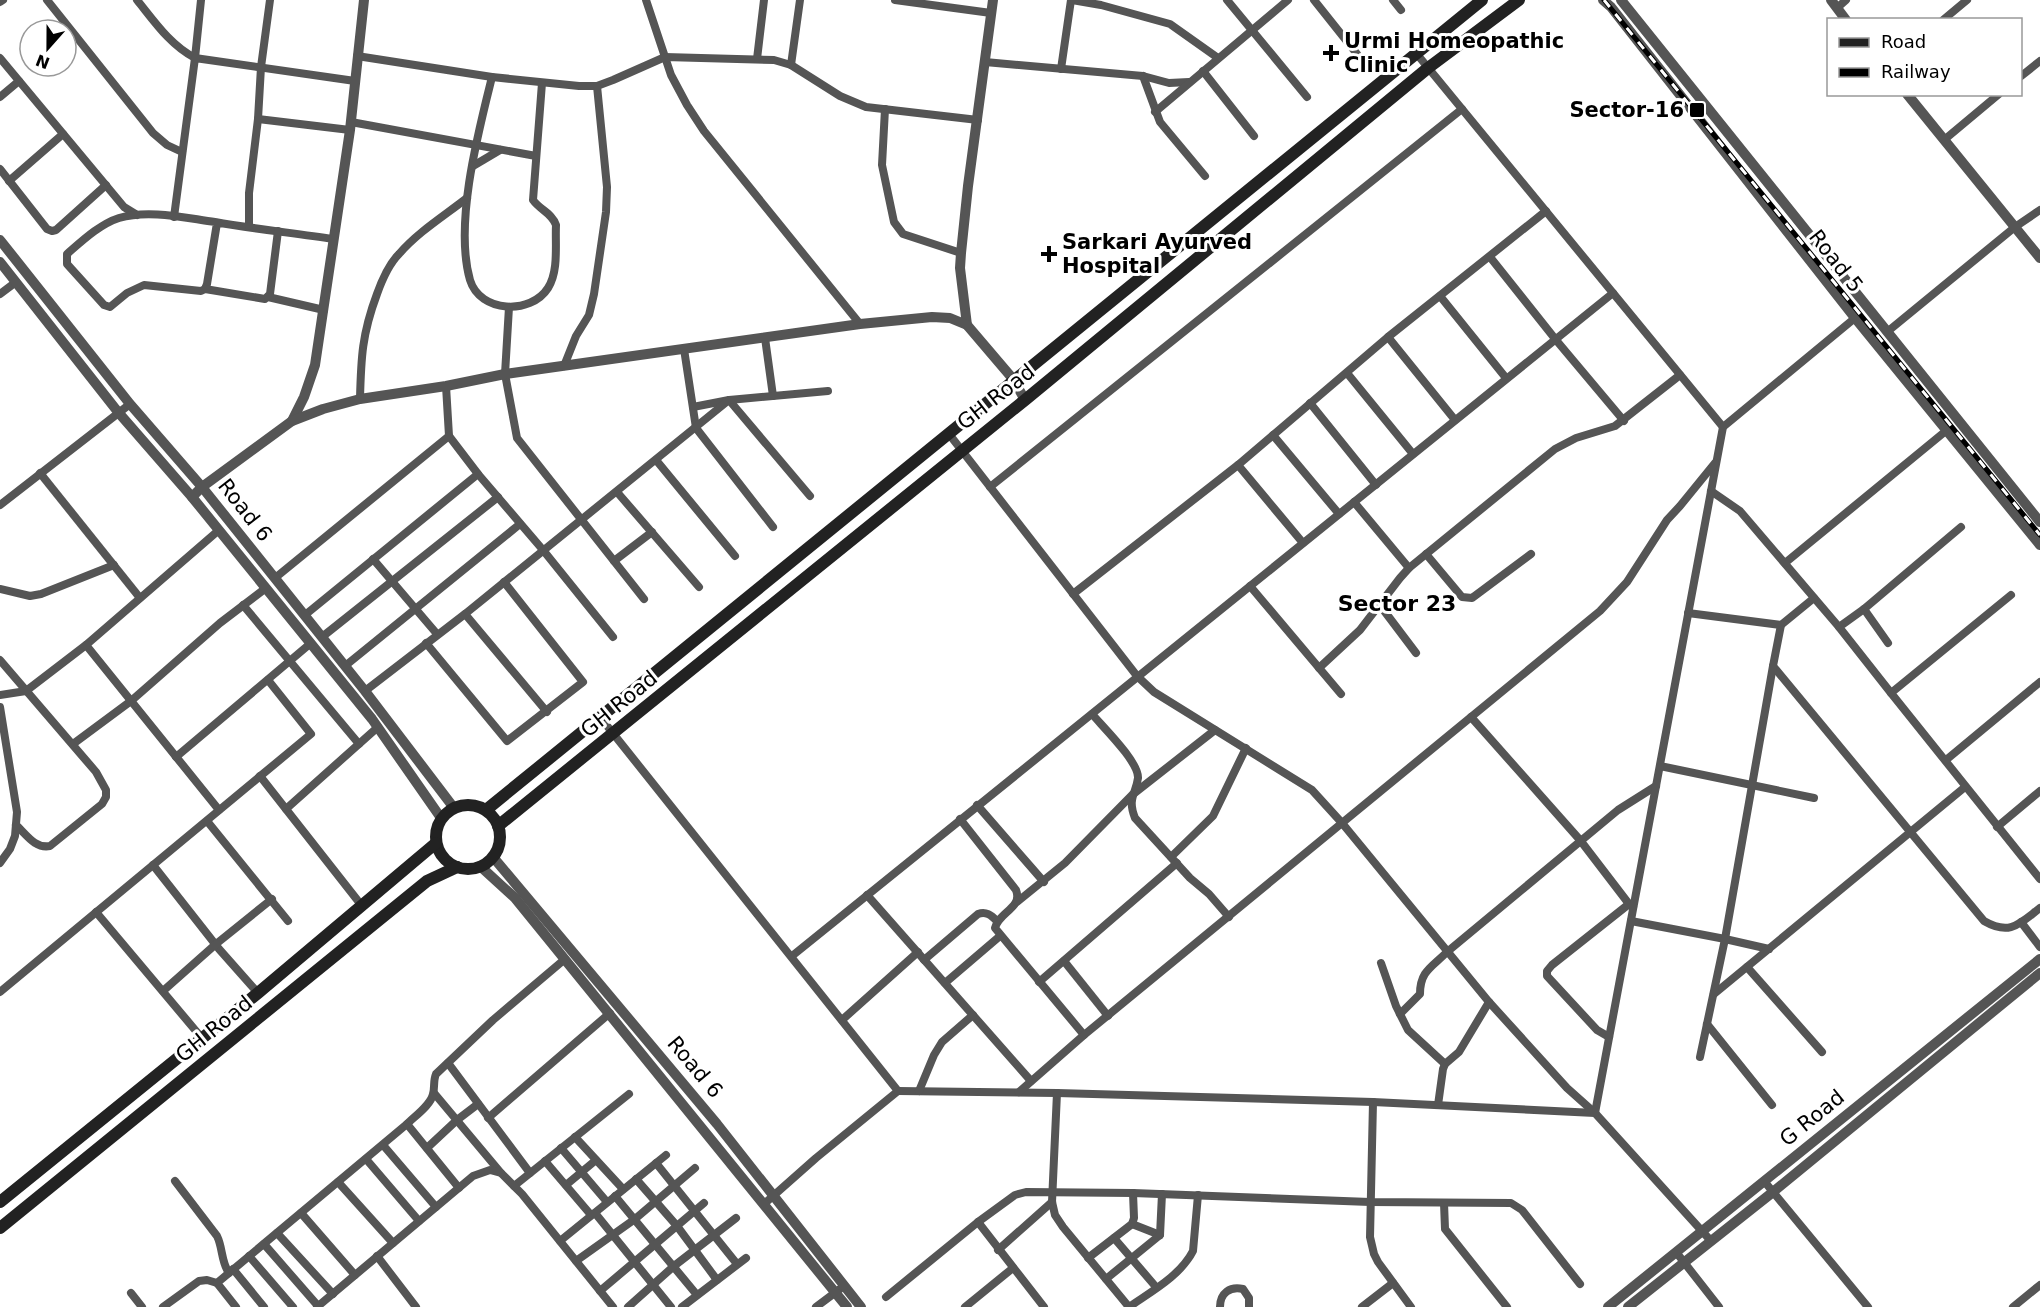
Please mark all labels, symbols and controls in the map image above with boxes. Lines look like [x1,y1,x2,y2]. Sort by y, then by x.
north arrow [18,18,78,78]
legend [1827,18,2022,96]
place label: Urmi Homeopathic Clinic [1344,29,1564,77]
text: Road [1881,31,1926,52]
marker: Urmi Homeopathic Clinic [1322,44,1340,62]
text: N [33,50,52,73]
text: Railway [1881,61,1951,82]
place label: Sector-16 [1569,98,1684,122]
marker: Sector-16 [1688,101,1706,119]
street label: Road 5 [1804,225,1868,297]
place label: Sarkari Ayurved Hospital [1062,230,1252,278]
marker: Sarkari Ayurved Hospital [1040,245,1058,263]
street label: GH Road [953,359,1039,435]
street label: Road 6 [213,474,277,546]
district label: Sector 23 [1338,591,1456,616]
street label: GH Road [576,666,662,742]
street label: GH Road [171,991,257,1067]
street label: Road 6 [662,1031,728,1103]
street label: G Road [1775,1085,1849,1151]

